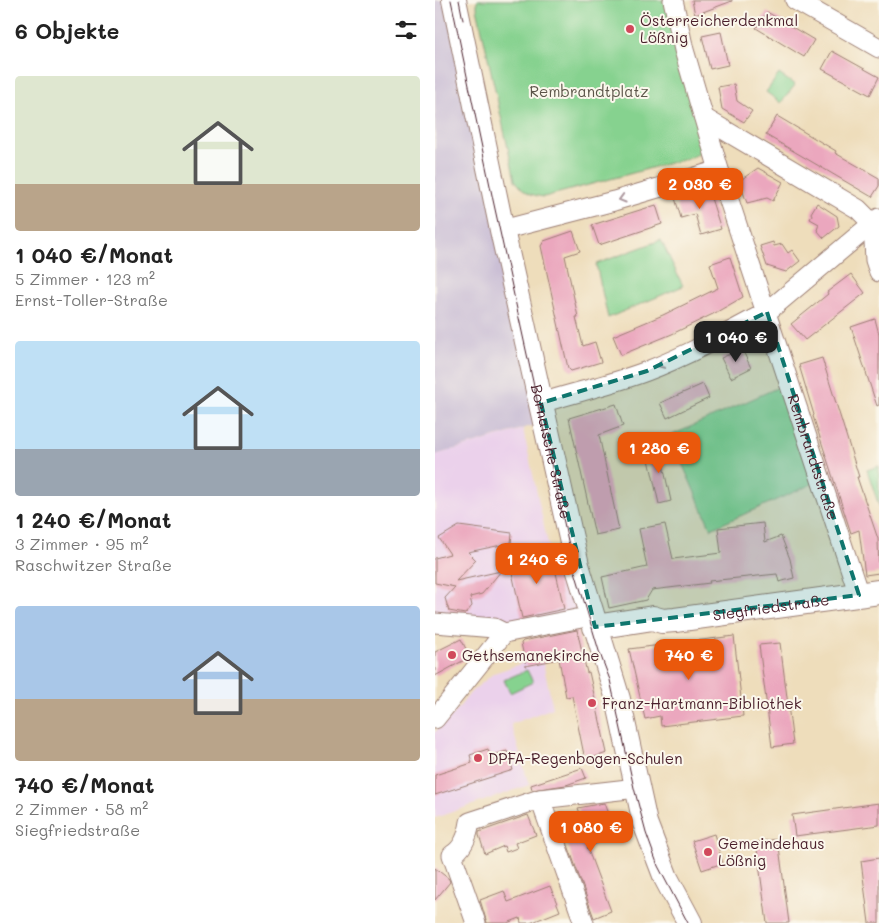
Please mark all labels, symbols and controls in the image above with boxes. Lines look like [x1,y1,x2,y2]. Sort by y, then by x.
place label: Österreicherdenkmal Lößnig [640,10,798,47]
icon: filters [392,16,420,44]
text: 6 Objekte [15,17,119,44]
marker: Österreicherdenkmal Lößnig [624,23,636,35]
park label: Rembrandtplatz [529,81,649,101]
icon: home [173,108,263,198]
pin: 2 030 € [654,168,746,210]
text: 2 030 € [668,173,732,194]
one-way arrow [619,193,627,203]
text: 1 040 €/Monat [15,241,173,268]
text: 5 Zimmer · 123 m² [15,268,155,289]
text: Ernst-Toller-Straße [15,289,168,310]
pin: 1 040 € [690,320,782,363]
text: 1 040 € [705,326,767,347]
one-way arrow [657,358,666,369]
icon: home [173,373,263,463]
street label: Bornaische Straße [527,382,576,521]
street label: Rembrandtstraße [783,391,843,522]
pin: 1 280 € [613,432,705,474]
text: 1 280 € [629,437,689,458]
text: 1 240 €/Monat [15,506,171,533]
text: 3 Zimmer · 95 m² [15,533,149,554]
pin: 1 240 € [491,542,583,585]
text: 1 240 € [507,548,567,569]
text: Raschwitzer Straße [15,554,172,575]
street label: Siegfriedstraße [711,589,830,625]
icon: home [173,638,263,728]
pin: 740 € [654,638,724,681]
text: 740 € [665,644,713,665]
place label: Gethsemanekirche [462,645,600,665]
marker: Gethsemanekirche [446,649,458,661]
place label: Franz-Hartmann-Bibliothek [602,693,802,713]
marker: Franz-Hartmann-Bibliothek [586,697,598,709]
place label: DPFA-Regenbogen-Schulen [488,748,682,768]
marker: DPFA-Regenbogen-Schulen [472,752,484,764]
text: 740 €/Monat [15,771,154,798]
text: 2 Zimmer · 58 m² [15,798,148,819]
pin: 1 080 € [545,810,637,853]
text: 1 080 € [560,816,622,837]
text: Siegfriedstraße [15,819,140,840]
place label: Gemeindehaus Lößnig [718,833,825,870]
marker: Gemeindehaus Lößnig [702,846,714,858]

